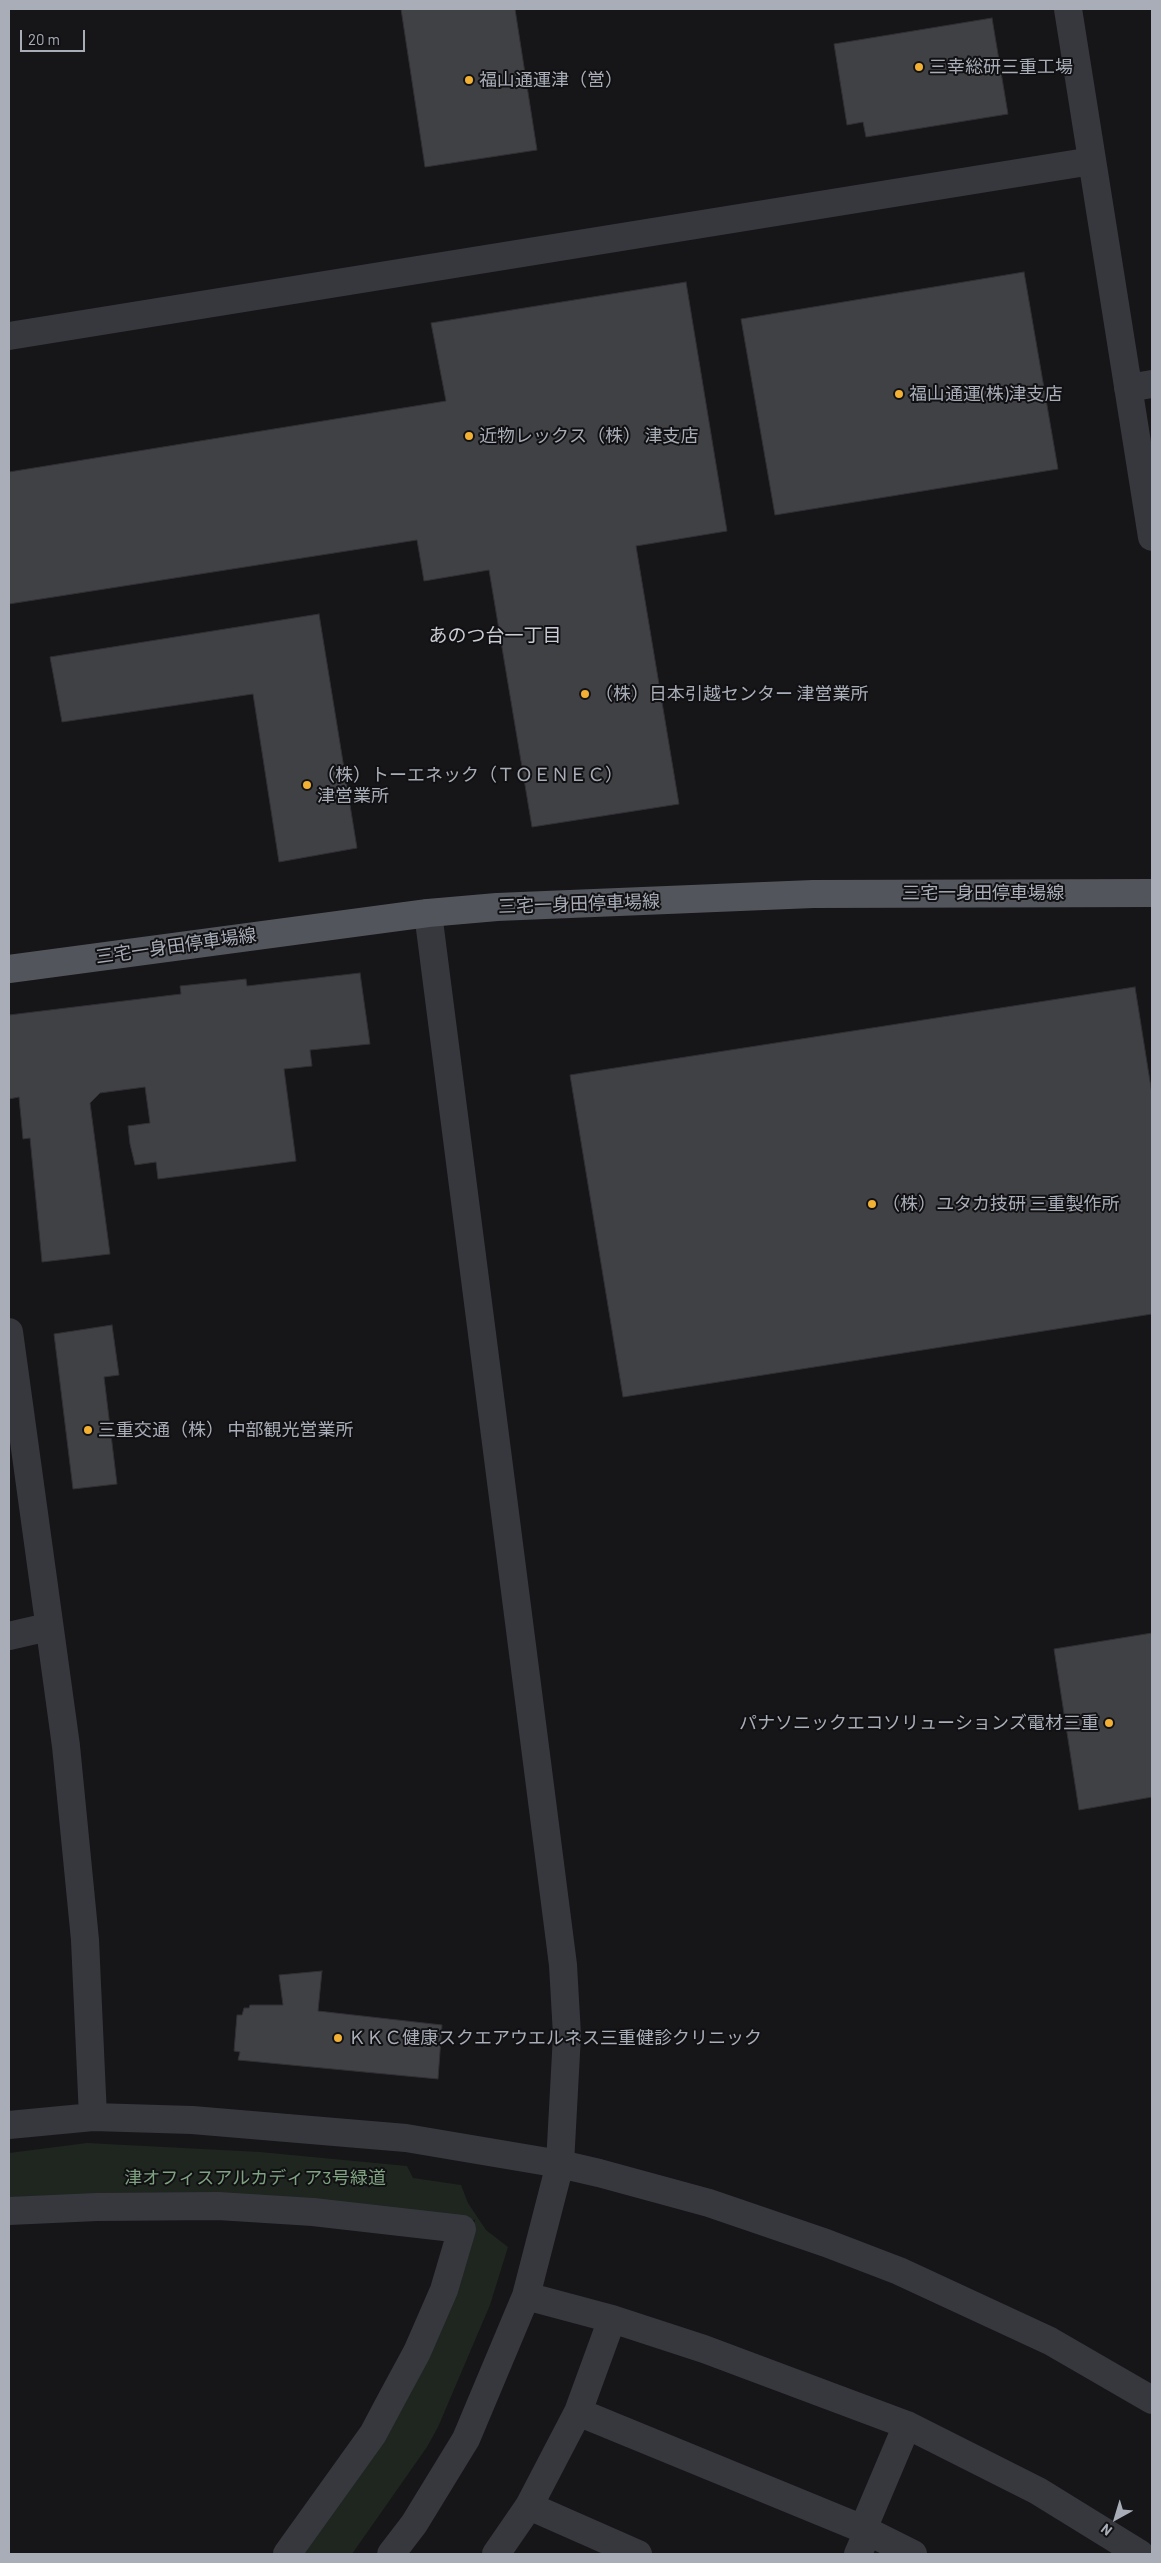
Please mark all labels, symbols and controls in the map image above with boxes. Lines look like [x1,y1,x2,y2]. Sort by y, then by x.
scale bar [22,20,88,52]
text: 20 m [28,30,60,48]
place label: 三幸総研三重工場 [929,56,1073,78]
marker: 三幸総研三重工場 [913,61,925,73]
place label: 福山通運津（営） [479,69,623,91]
marker: 福山通運津（営） [463,74,475,86]
place label: 福山通運(株)津支店 [909,383,1062,405]
marker: 福山通運(株)津支店 [893,388,905,400]
place label: 近物レックス（株） 津支店 [479,425,699,447]
marker: 近物レックス（株） 津支店 [463,430,475,442]
district label: あのつ台一丁目 [429,625,561,647]
place label: （株）日本引越センター 津営業所 [595,683,869,705]
marker: （株）日本引越センター 津営業所 [579,688,591,700]
place label: （株）トーエネック（ＴＯＥＮＥＣ） 津営業所 [317,764,623,806]
marker: （株）トーエネック（ＴＯＥＮＥＣ） 津営業所 [301,779,313,791]
street label: 三宅一身田停車場線 [902,882,1064,904]
street label: 三宅一身田停車場線 [498,890,660,918]
street label: 三宅一身田停車場線 [94,924,258,968]
place label: （株）ユタカ技研 三重製作所 [882,1193,1120,1215]
marker: （株）ユタカ技研 三重製作所 [866,1198,878,1210]
place label: 三重交通（株） 中部観光営業所 [98,1419,354,1441]
marker: 三重交通（株） 中部観光営業所 [82,1424,94,1436]
place label: パナソニックエコソリューションズ電材三重 [739,1712,1099,1734]
marker: パナソニックエコソリューションズ電材三重 [1103,1717,1115,1729]
place label: ＫＫＣ健康スクエアウエルネス三重健診クリニック [348,2027,762,2049]
marker: ＫＫＣ健康スクエアウエルネス三重健診クリニック [332,2032,344,2044]
park label: 津オフィスアルカディア3号緑道 [124,2167,386,2189]
north arrow [1091,2493,1141,2543]
text: N [1097,2521,1115,2540]

